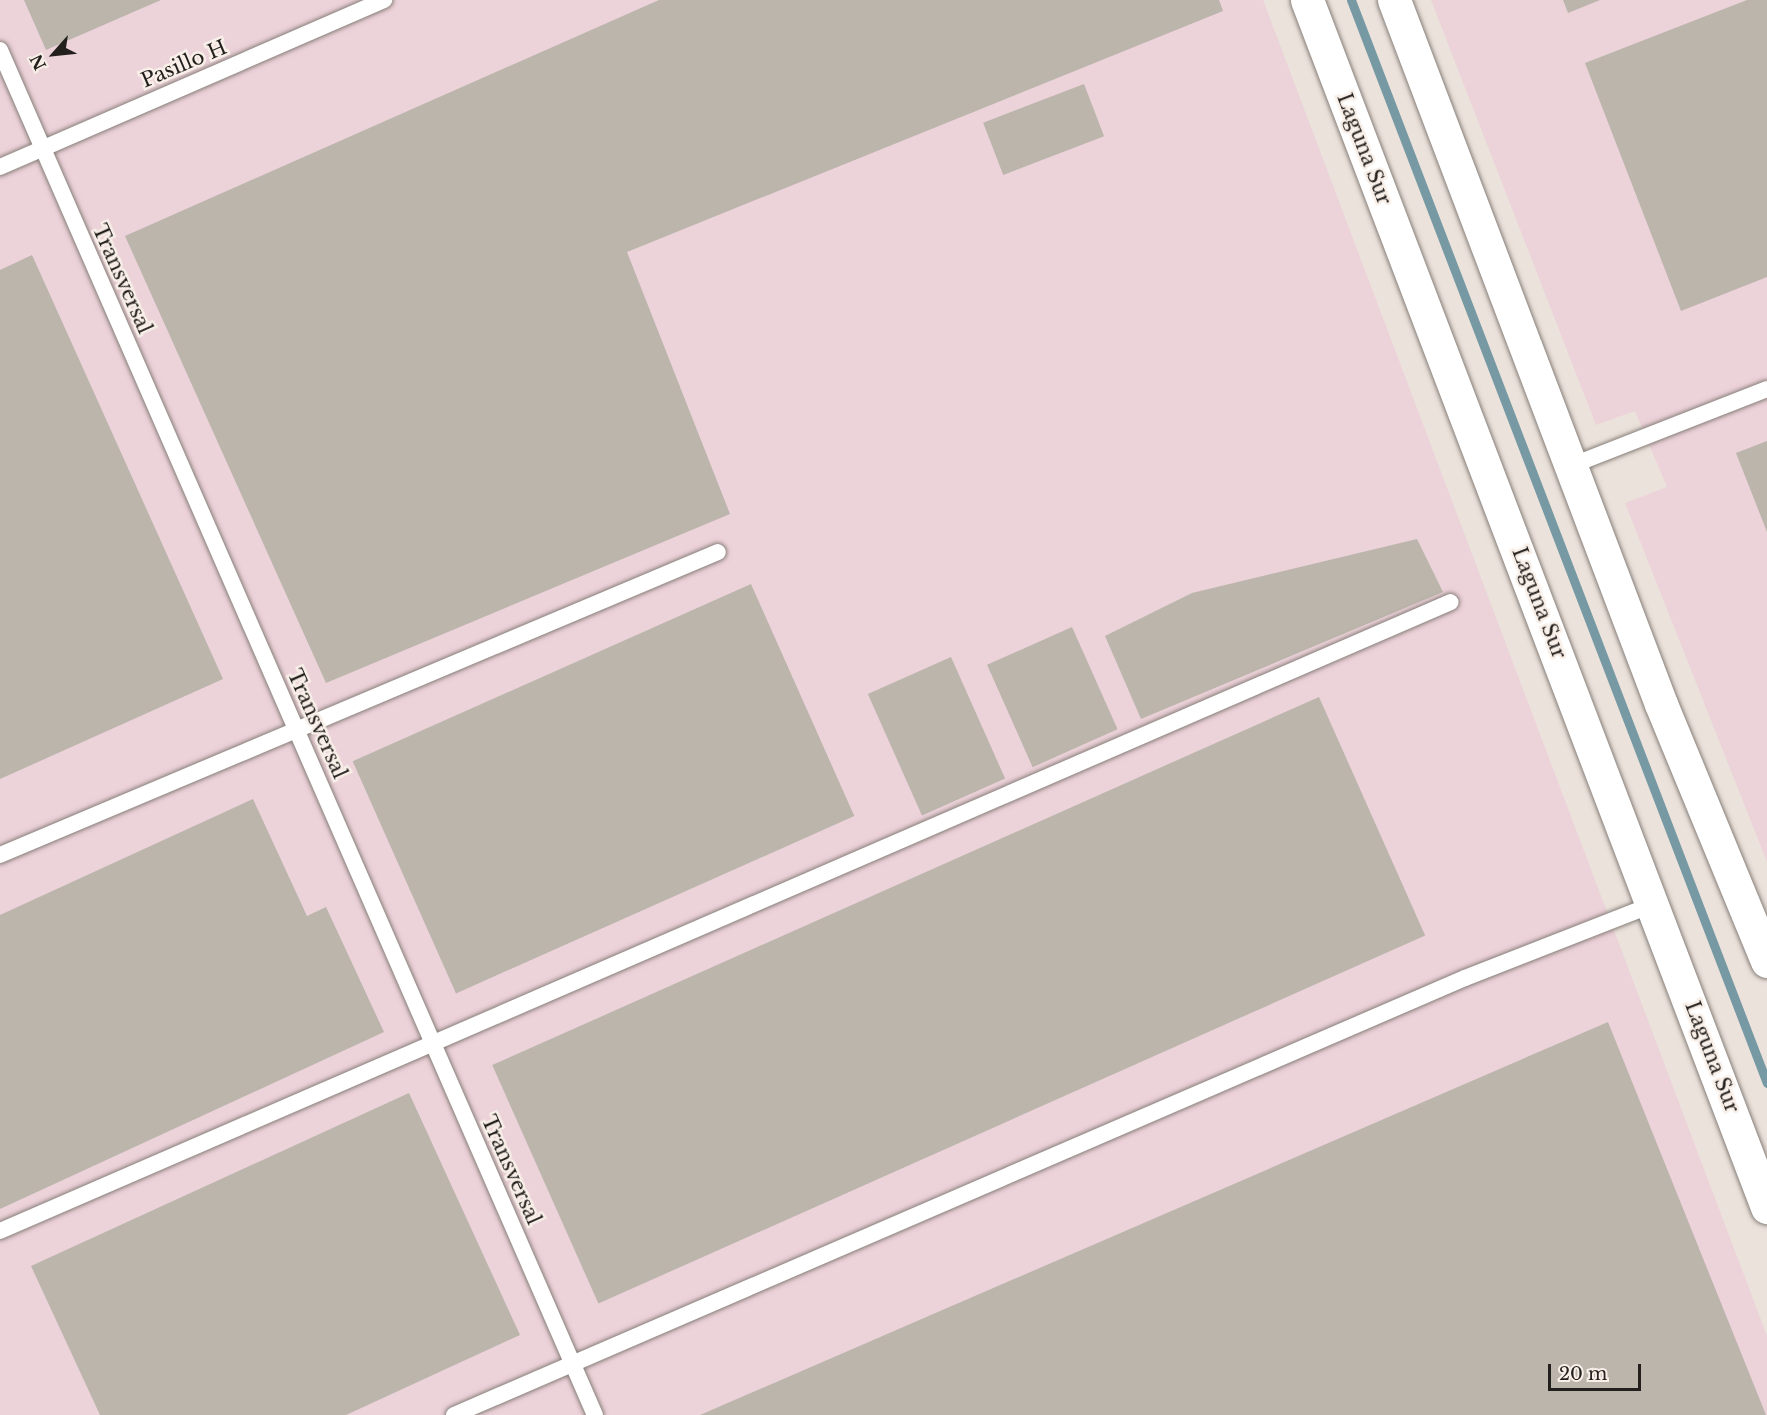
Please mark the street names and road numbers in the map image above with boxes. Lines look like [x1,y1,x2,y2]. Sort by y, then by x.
street label: Pasillo H [138,35,230,93]
street label: Laguna Sur [1332,90,1396,208]
street label: Transversal [87,221,157,337]
street label: Laguna Sur [1507,544,1571,662]
street label: Transversal [282,666,352,782]
street label: Laguna Sur [1680,998,1744,1116]
street label: Transversal [476,1112,546,1228]

